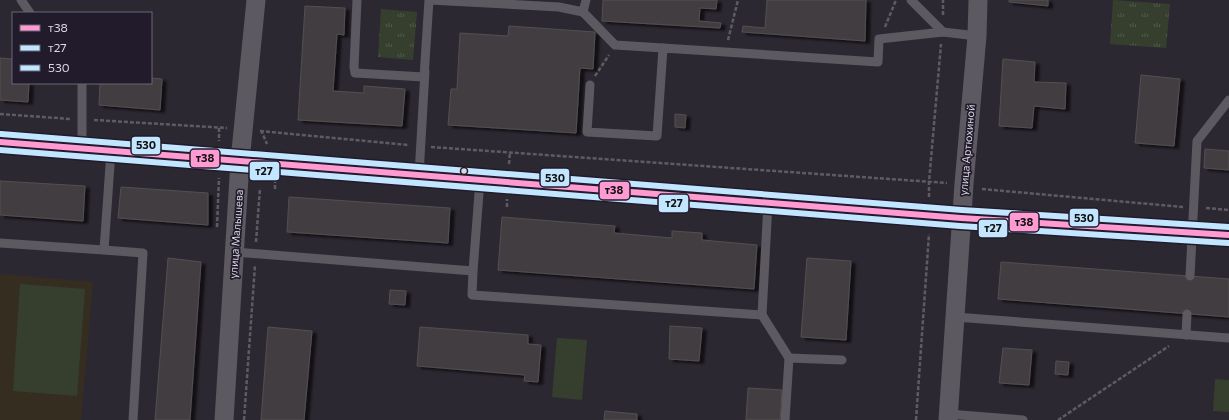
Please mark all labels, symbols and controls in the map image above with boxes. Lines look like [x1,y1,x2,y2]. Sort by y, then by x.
legend [12,12,152,84]
text: т38 [48,20,68,34]
text: т27 [48,40,67,54]
text: 530 [48,60,70,74]
street label: улица Артюхиной [956,104,977,196]
line badge: 530 [131,136,161,155]
text: 530 [136,138,156,151]
line badge: т38 [190,149,220,168]
text: т38 [196,151,214,164]
line badge: т27 [249,161,280,181]
text: т27 [255,164,273,177]
unlabelled marker [459,166,469,176]
line badge: 530 [540,168,570,187]
text: 530 [545,171,565,184]
line badge: т38 [599,181,630,200]
text: т38 [605,183,623,196]
street label: улица Малышева [226,189,245,279]
line badge: т27 [658,194,689,213]
text: т27 [665,196,683,209]
line badge: 530 [1069,208,1099,227]
text: 530 [1074,211,1094,224]
line badge: т38 [1009,212,1039,232]
text: т38 [1015,215,1033,228]
line badge: т27 [978,219,1008,238]
text: т27 [984,221,1002,234]

